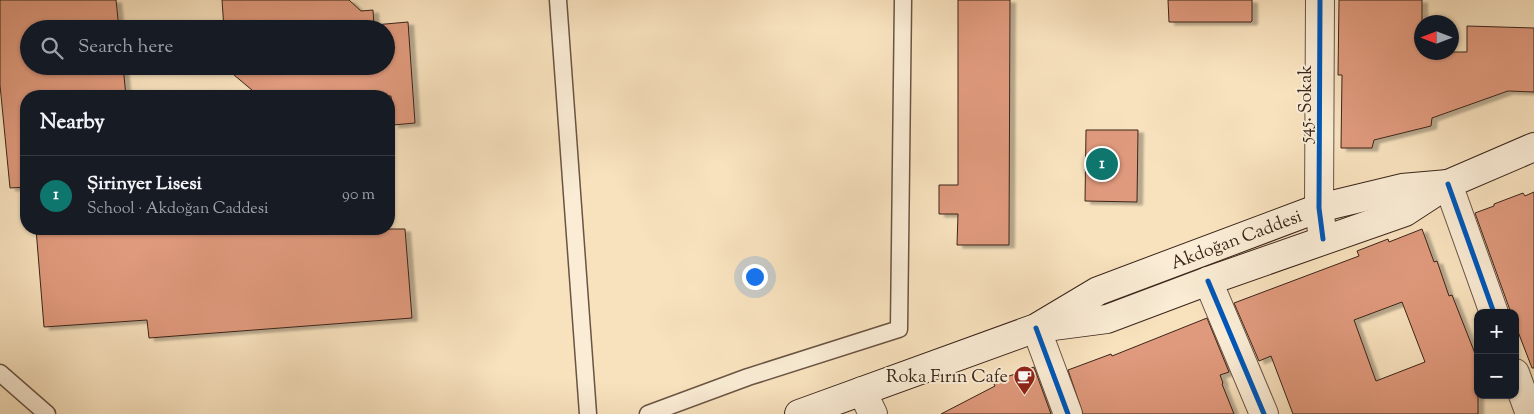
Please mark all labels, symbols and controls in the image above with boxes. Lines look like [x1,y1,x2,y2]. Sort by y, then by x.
north arrow [1414,15,1459,60]
search box [20,20,395,75]
icon: search [38,34,66,62]
text: Search here [78,34,173,61]
street label: 545. Sokak [1294,65,1320,144]
text: Nearby [40,108,105,138]
pin: 1 [1086,145,1118,183]
text: Şirinyer Lisesi [87,171,202,198]
text: 1 [53,184,59,207]
text: 90 m [342,184,375,207]
text: School · Akdoğan Caddesi [87,198,269,221]
street label: Akdoğan Caddesi [1168,204,1306,277]
your location [742,264,768,290]
map controls [1474,309,1519,399]
button: + [1474,309,1519,354]
button: − [1474,354,1519,399]
cafe icon: Roka Fırın Cafe [1012,364,1036,395]
place label: Roka Fırın Cafe [886,365,1008,391]

